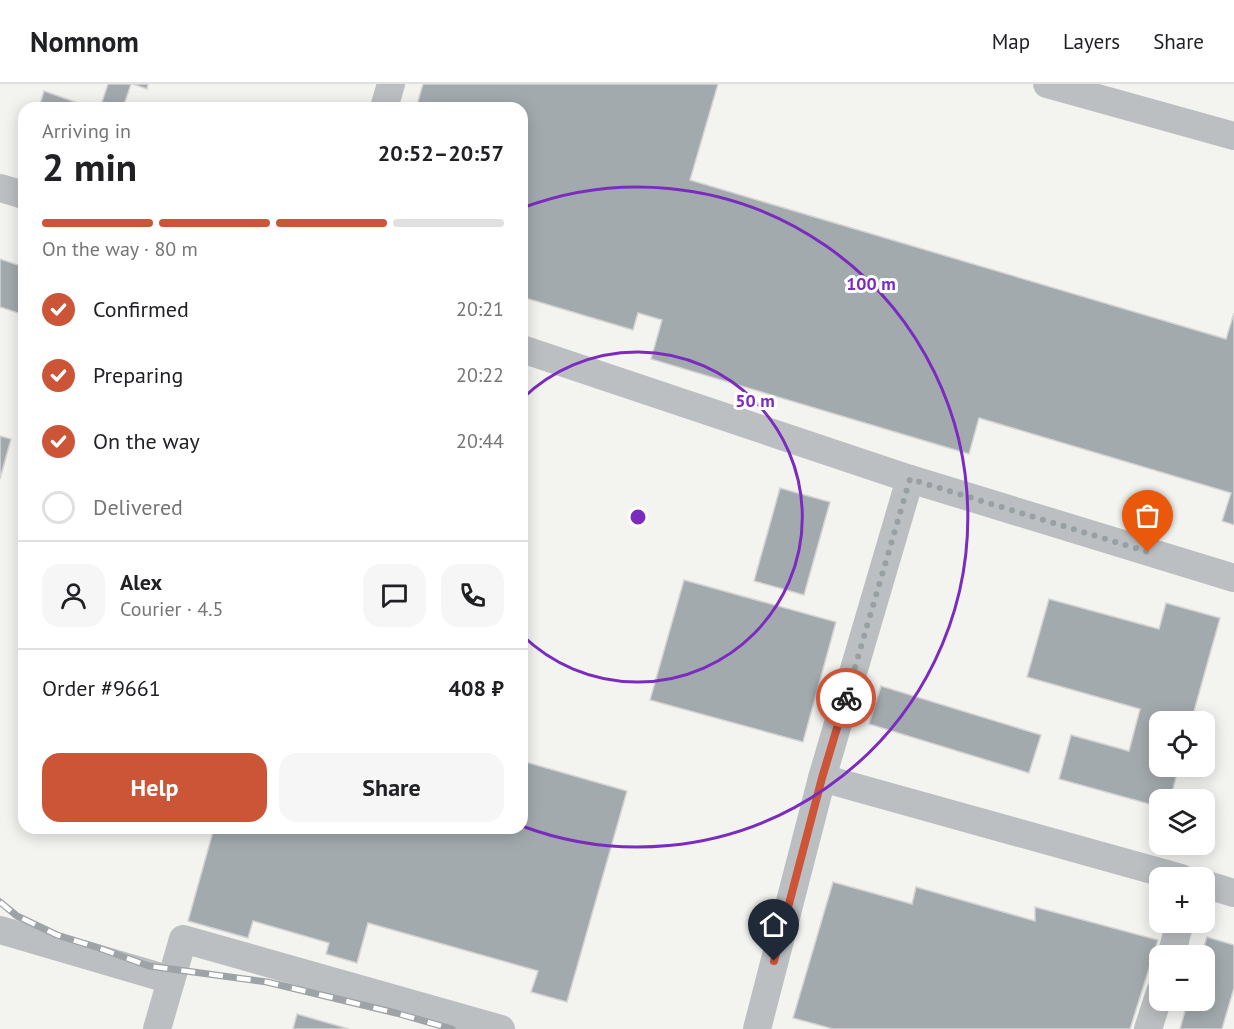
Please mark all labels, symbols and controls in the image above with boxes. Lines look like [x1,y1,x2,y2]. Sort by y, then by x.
text: Nomnom [30,23,139,60]
text: Map [992,28,1030,55]
text: Layers [1063,28,1120,55]
text: Share [1153,28,1204,55]
text: Arriving in [42,118,131,144]
text: 20:52–20:57 [378,139,504,167]
text: 2 min [42,141,137,192]
text: On the way · 80 m [42,236,198,262]
text: 100 m [846,272,896,295]
icon: check [42,293,75,326]
text: Confirmed [93,295,189,323]
text: 20:21 [456,296,504,322]
icon: check [42,359,75,392]
text: Preparing [93,361,183,389]
text: 20:22 [456,362,504,388]
text: 50 m [735,389,775,412]
icon: check [42,425,75,458]
text: On the way [93,427,200,455]
text: 20:44 [456,428,504,454]
pin [1122,490,1173,552]
text: Delivered [93,493,183,521]
icon: bag [1131,499,1164,532]
centre of rings [628,507,648,527]
button: person [42,564,105,627]
button: chat [363,564,426,627]
button: phone [441,564,504,627]
text: Alex [120,568,162,596]
text: Courier · 4.5 [120,596,223,622]
courier [816,668,876,728]
text: Order #9661 [42,674,161,702]
text: 408 ₽ [449,674,504,702]
icon: bike [830,682,863,715]
map controls [1149,711,1215,1011]
button: locate [1149,711,1215,777]
button: Help [42,753,267,822]
button: Share [279,753,504,822]
button: layers [1149,789,1215,855]
button: + [1149,867,1215,933]
pin [748,899,799,961]
icon: home [757,908,790,941]
button: − [1149,945,1215,1011]

